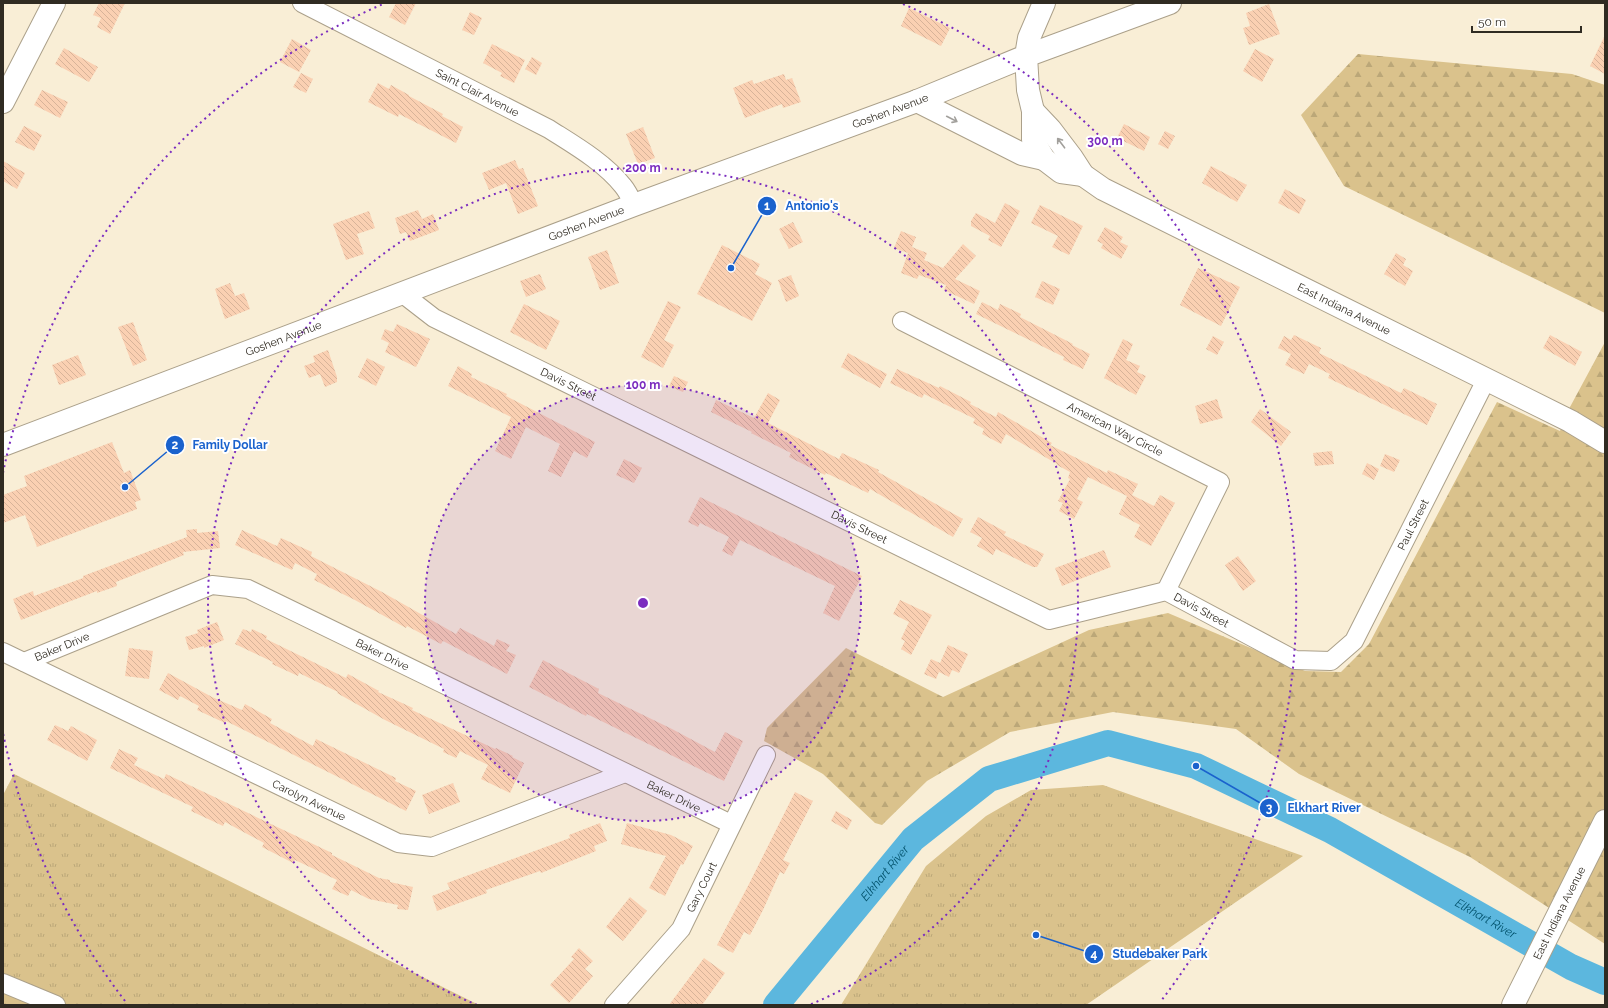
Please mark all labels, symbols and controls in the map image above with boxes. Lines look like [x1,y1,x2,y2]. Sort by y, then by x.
scale bar [1472,8,1581,34]
text: 50 m [1478,15,1506,29]
street label: Saint Clair Avenue [433,66,522,120]
street label: Goshen Avenue [850,91,931,131]
one-way arrow [946,115,958,123]
text: 300 m [1087,134,1123,148]
one-way arrow [1057,138,1065,149]
text: 200 m [625,161,661,175]
callout: Antonio's [757,194,846,218]
text: 1 [764,199,770,213]
text: Antonio's [785,199,839,213]
street label: Goshen Avenue [547,203,627,244]
street label: East Indiana Avenue [1295,281,1393,338]
street label: Goshen Avenue [244,318,324,359]
street label: Davis Street [538,365,599,404]
text: 100 m [626,378,660,392]
street label: American Way Circle [1065,400,1166,459]
callout: Family Dollar [165,433,276,457]
text: 2 [172,438,179,452]
text: Family Dollar [192,438,268,452]
street label: Paul Street [1395,497,1432,553]
street label: Davis Street [829,508,889,547]
street label: Davis Street [1171,590,1231,631]
centre of rings [636,596,650,610]
street label: Baker Drive [33,630,92,664]
street label: Baker Drive [353,636,412,674]
street label: Carolyn Avenue [270,777,348,824]
street label: Baker Drive [645,778,703,815]
callout: Elkhart River [1259,796,1368,820]
text: 3 [1266,801,1273,815]
text: Elkhart River [1287,801,1361,815]
water label: Elkhart River [858,842,912,904]
street label: Gary Court [684,860,720,915]
street label: East Indiana Avenue [1531,864,1588,962]
water label: Elkhart River [1453,896,1519,942]
callout: Studebaker Park [1084,942,1215,966]
text: 4 [1091,947,1098,961]
text: Studebaker Park [1112,947,1208,961]

